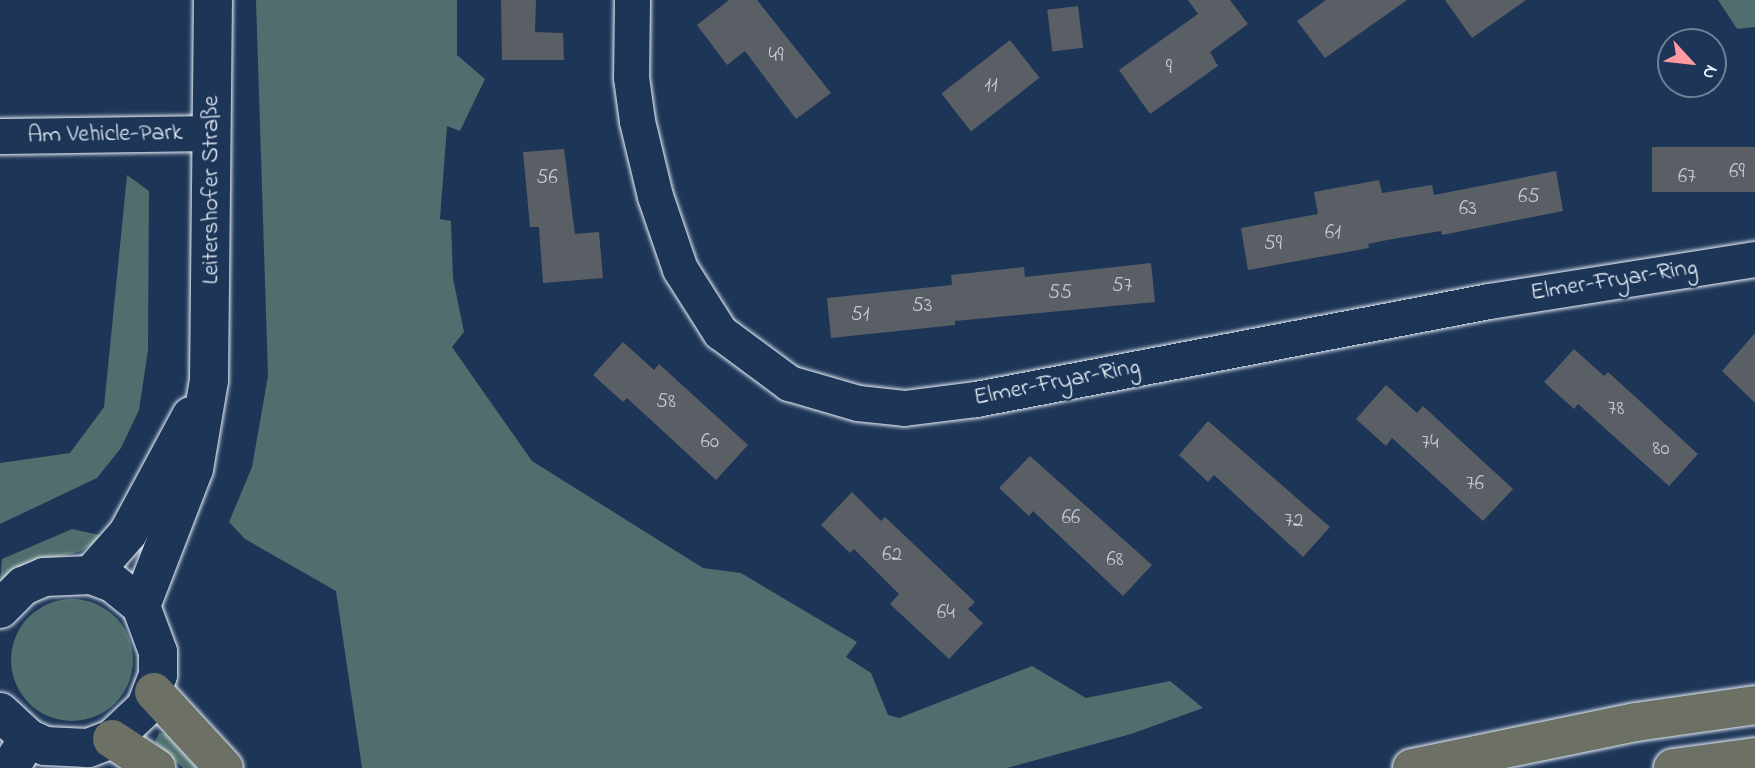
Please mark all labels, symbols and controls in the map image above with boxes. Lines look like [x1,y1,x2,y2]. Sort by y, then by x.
north arrow [1657,28,1727,98]
house number: 49 [769,43,783,69]
house number: 9 [1166,55,1172,81]
text: N [1694,60,1724,84]
house number: 11 [984,73,998,99]
street label: Leitershofer Straße [198,96,226,284]
street label: Am Vehicle-Park [27,119,183,151]
house number: 69 [1729,159,1745,185]
house number: 67 [1678,164,1696,190]
house number: 56 [536,165,558,191]
house number: 65 [1518,184,1540,210]
house number: 63 [1459,196,1477,222]
house number: 61 [1325,220,1341,246]
house number: 59 [1264,231,1282,257]
street label: Elmer-Fryar-Ring [1529,254,1699,308]
house number: 57 [1112,273,1132,299]
house number: 55 [1048,280,1072,306]
house number: 53 [912,293,932,319]
house number: 51 [851,302,869,328]
street label: Elmer-Fryar-Ring [972,353,1142,413]
house number: 58 [656,389,676,415]
house number: 78 [1608,396,1624,422]
house number: 60 [701,429,719,455]
house number: 74 [1421,430,1439,456]
house number: 80 [1653,436,1669,462]
house number: 76 [1466,471,1484,497]
house number: 66 [1062,505,1080,531]
house number: 72 [1284,508,1304,534]
house number: 62 [882,542,902,568]
house number: 68 [1106,547,1124,573]
house number: 64 [937,600,955,626]

